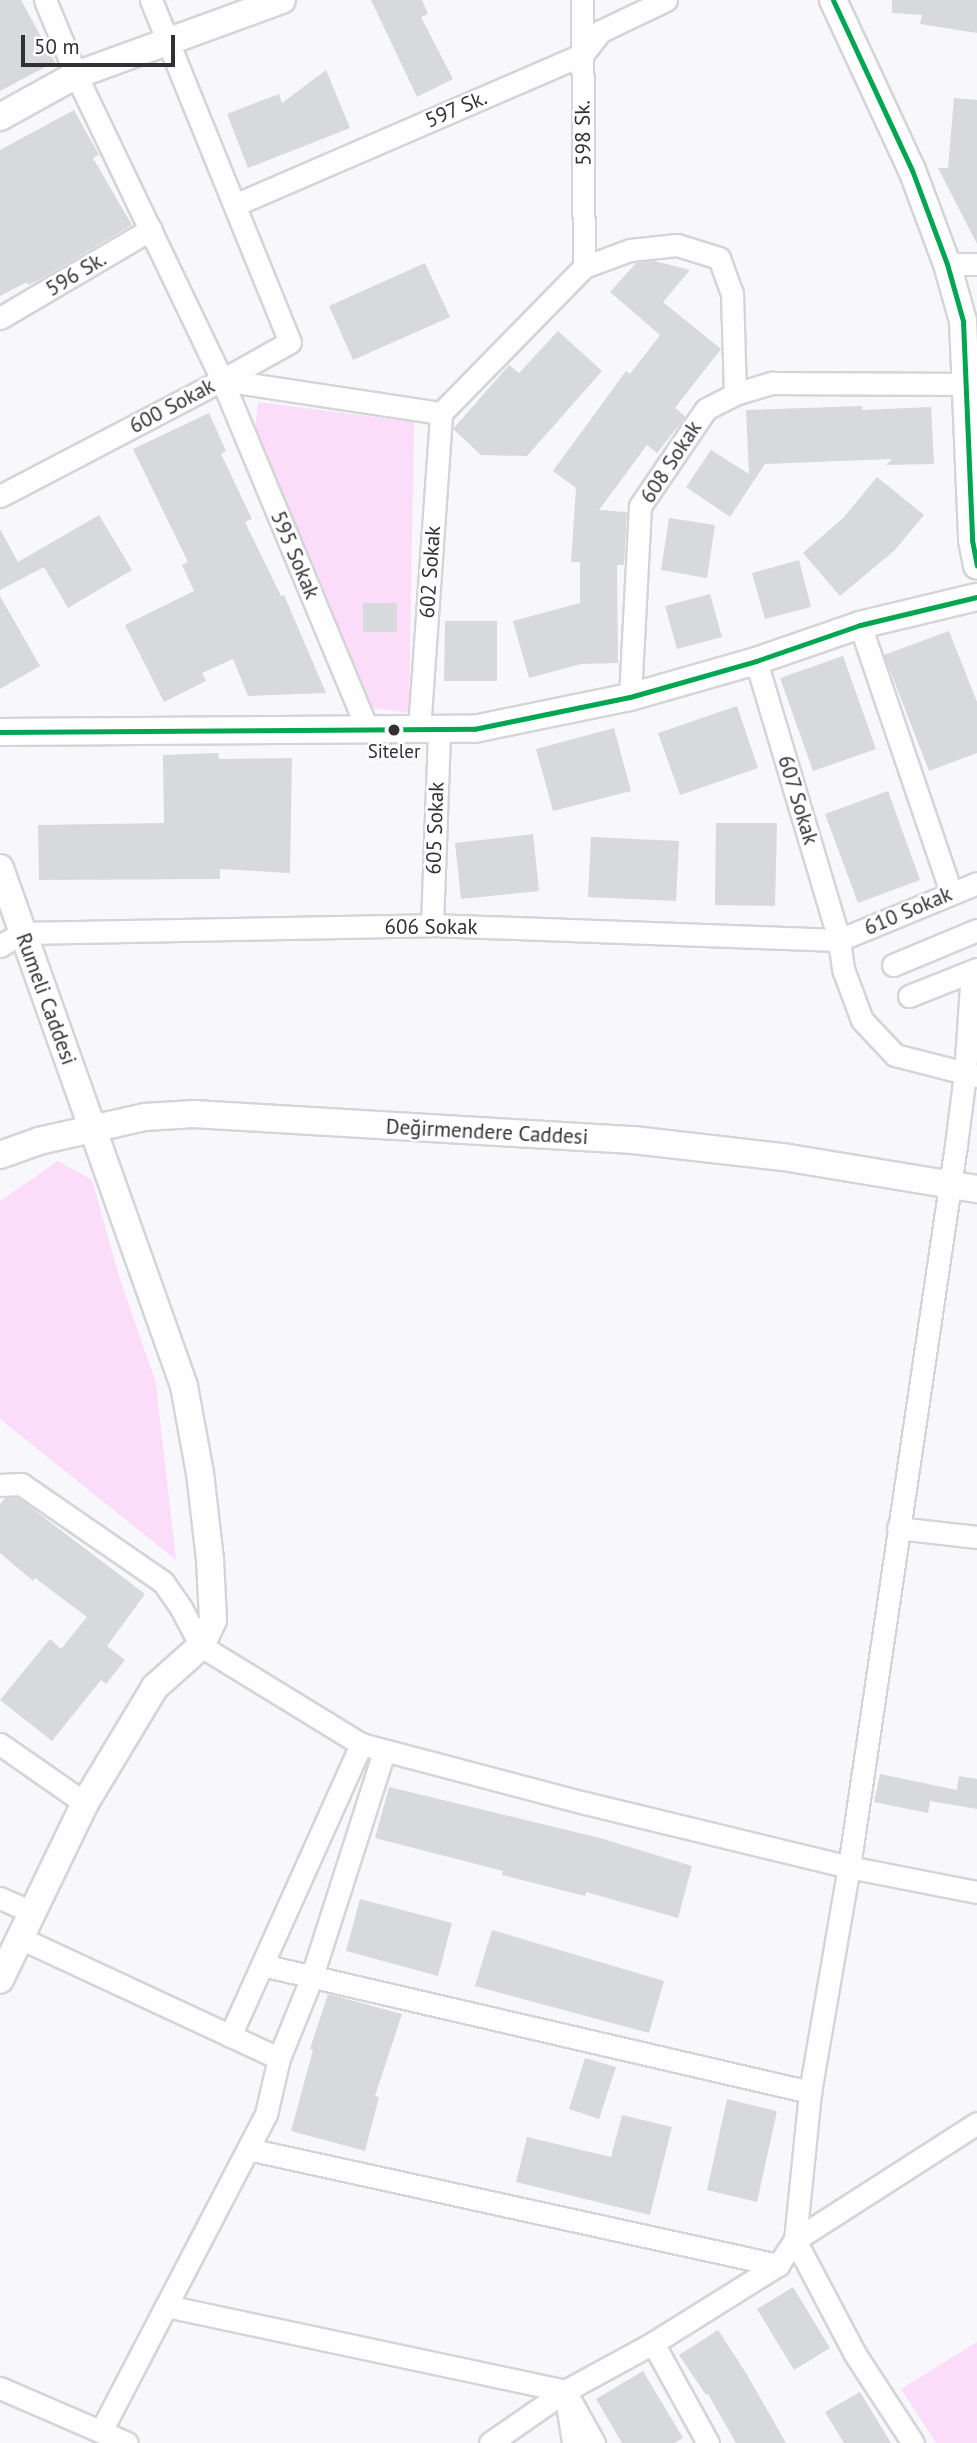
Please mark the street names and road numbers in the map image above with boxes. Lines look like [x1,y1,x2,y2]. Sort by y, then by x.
street label: 597 Sk. [421,85,491,133]
street label: 598 Sk. [570,100,596,166]
street label: 596 Sk. [41,246,111,302]
street label: 600 Sokak [125,373,219,439]
street label: 608 Sokak [635,416,707,508]
street label: 595 Sokak [265,507,325,603]
street label: 602 Sokak [414,525,446,619]
street label: 607 Sokak [772,752,824,848]
street label: 605 Sokak [421,781,449,875]
street label: 610 Sokak [860,881,956,941]
street label: 606 Sokak [385,914,477,940]
street label: Rumeli Caddesi [10,930,82,1068]
street label: Değirmendere Caddesi [385,1114,589,1150]

